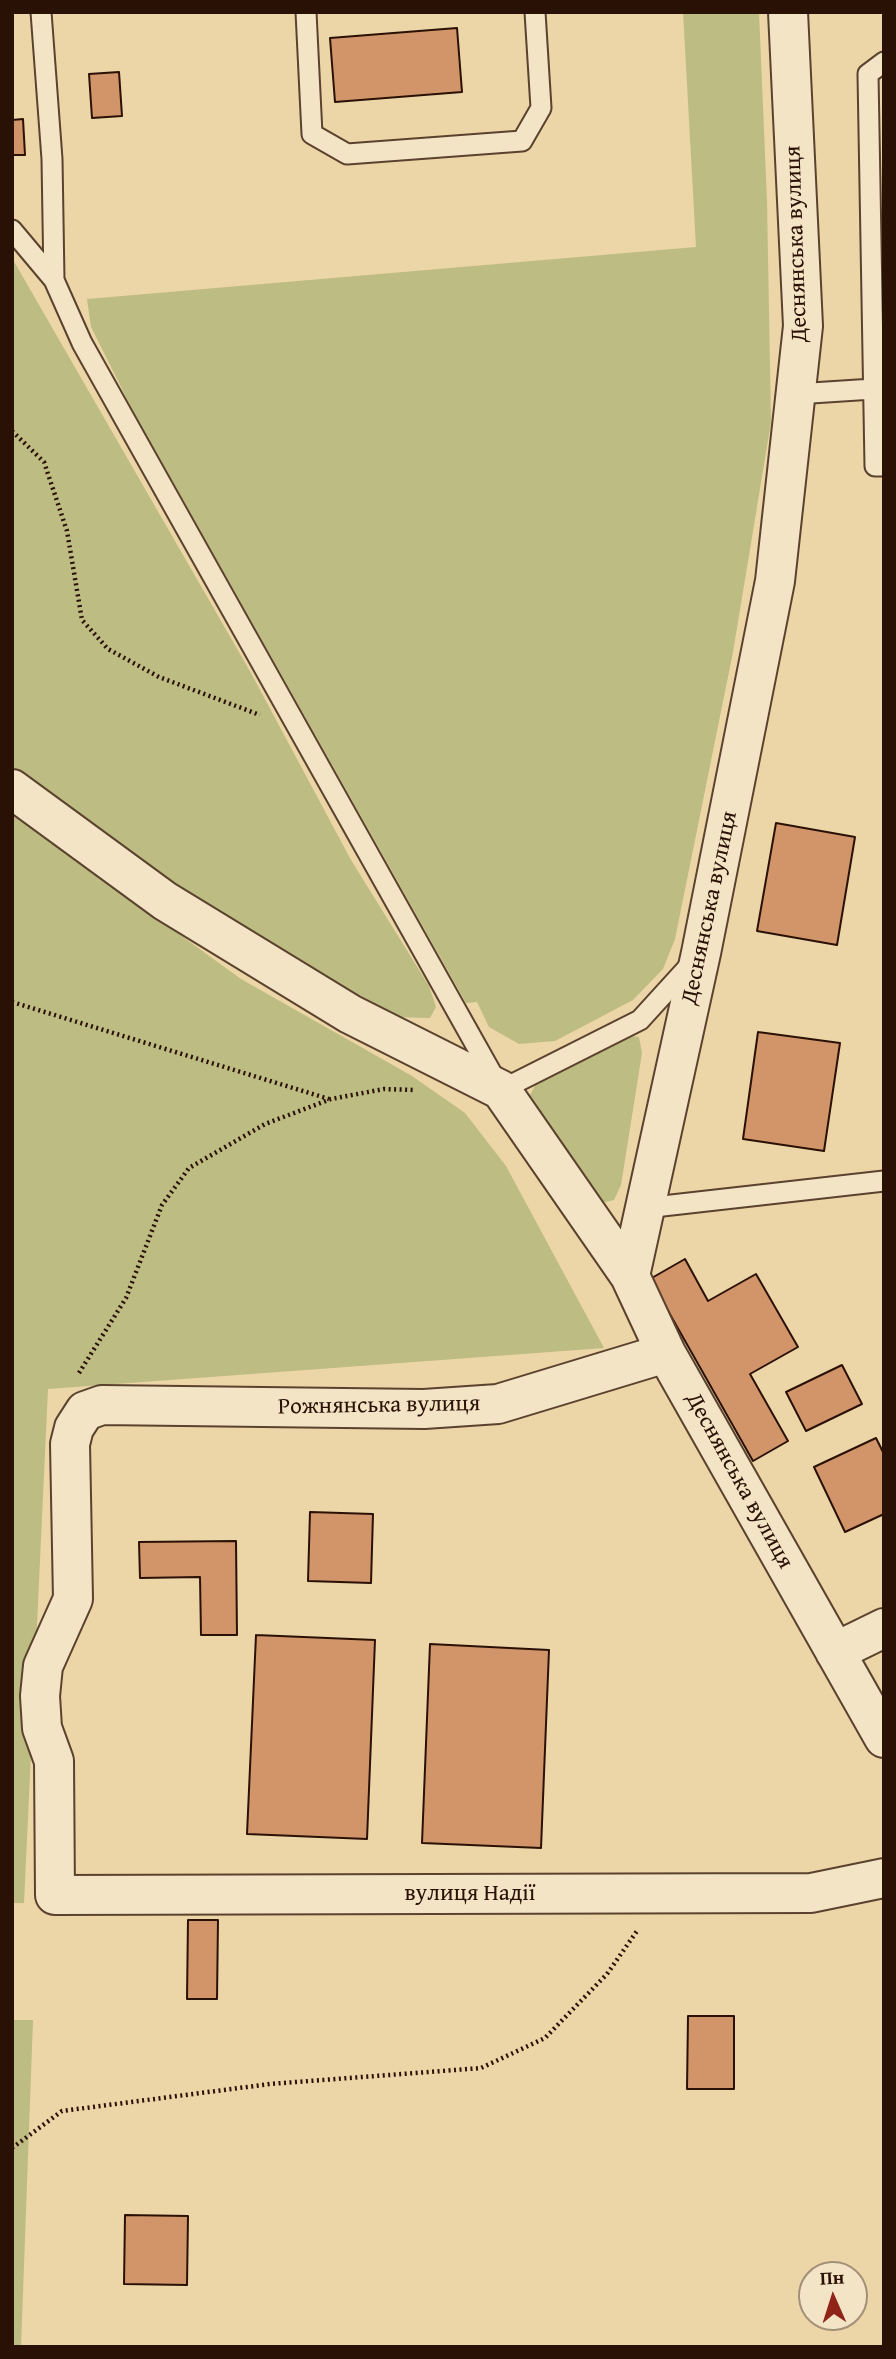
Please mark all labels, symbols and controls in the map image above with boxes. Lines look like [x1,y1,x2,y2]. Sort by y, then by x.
street label: Деснянська вулиця [780,145,814,343]
street label: Деснянська вулиця [676,809,744,1007]
street label: Деснянська вулиця [679,1388,799,1574]
street label: Рожнянська вулиця [278,1390,480,1422]
street label: вулиця Надії [404,1880,536,1908]
north arrow [798,2261,868,2331]
text: Пн [819,2262,845,2292]

